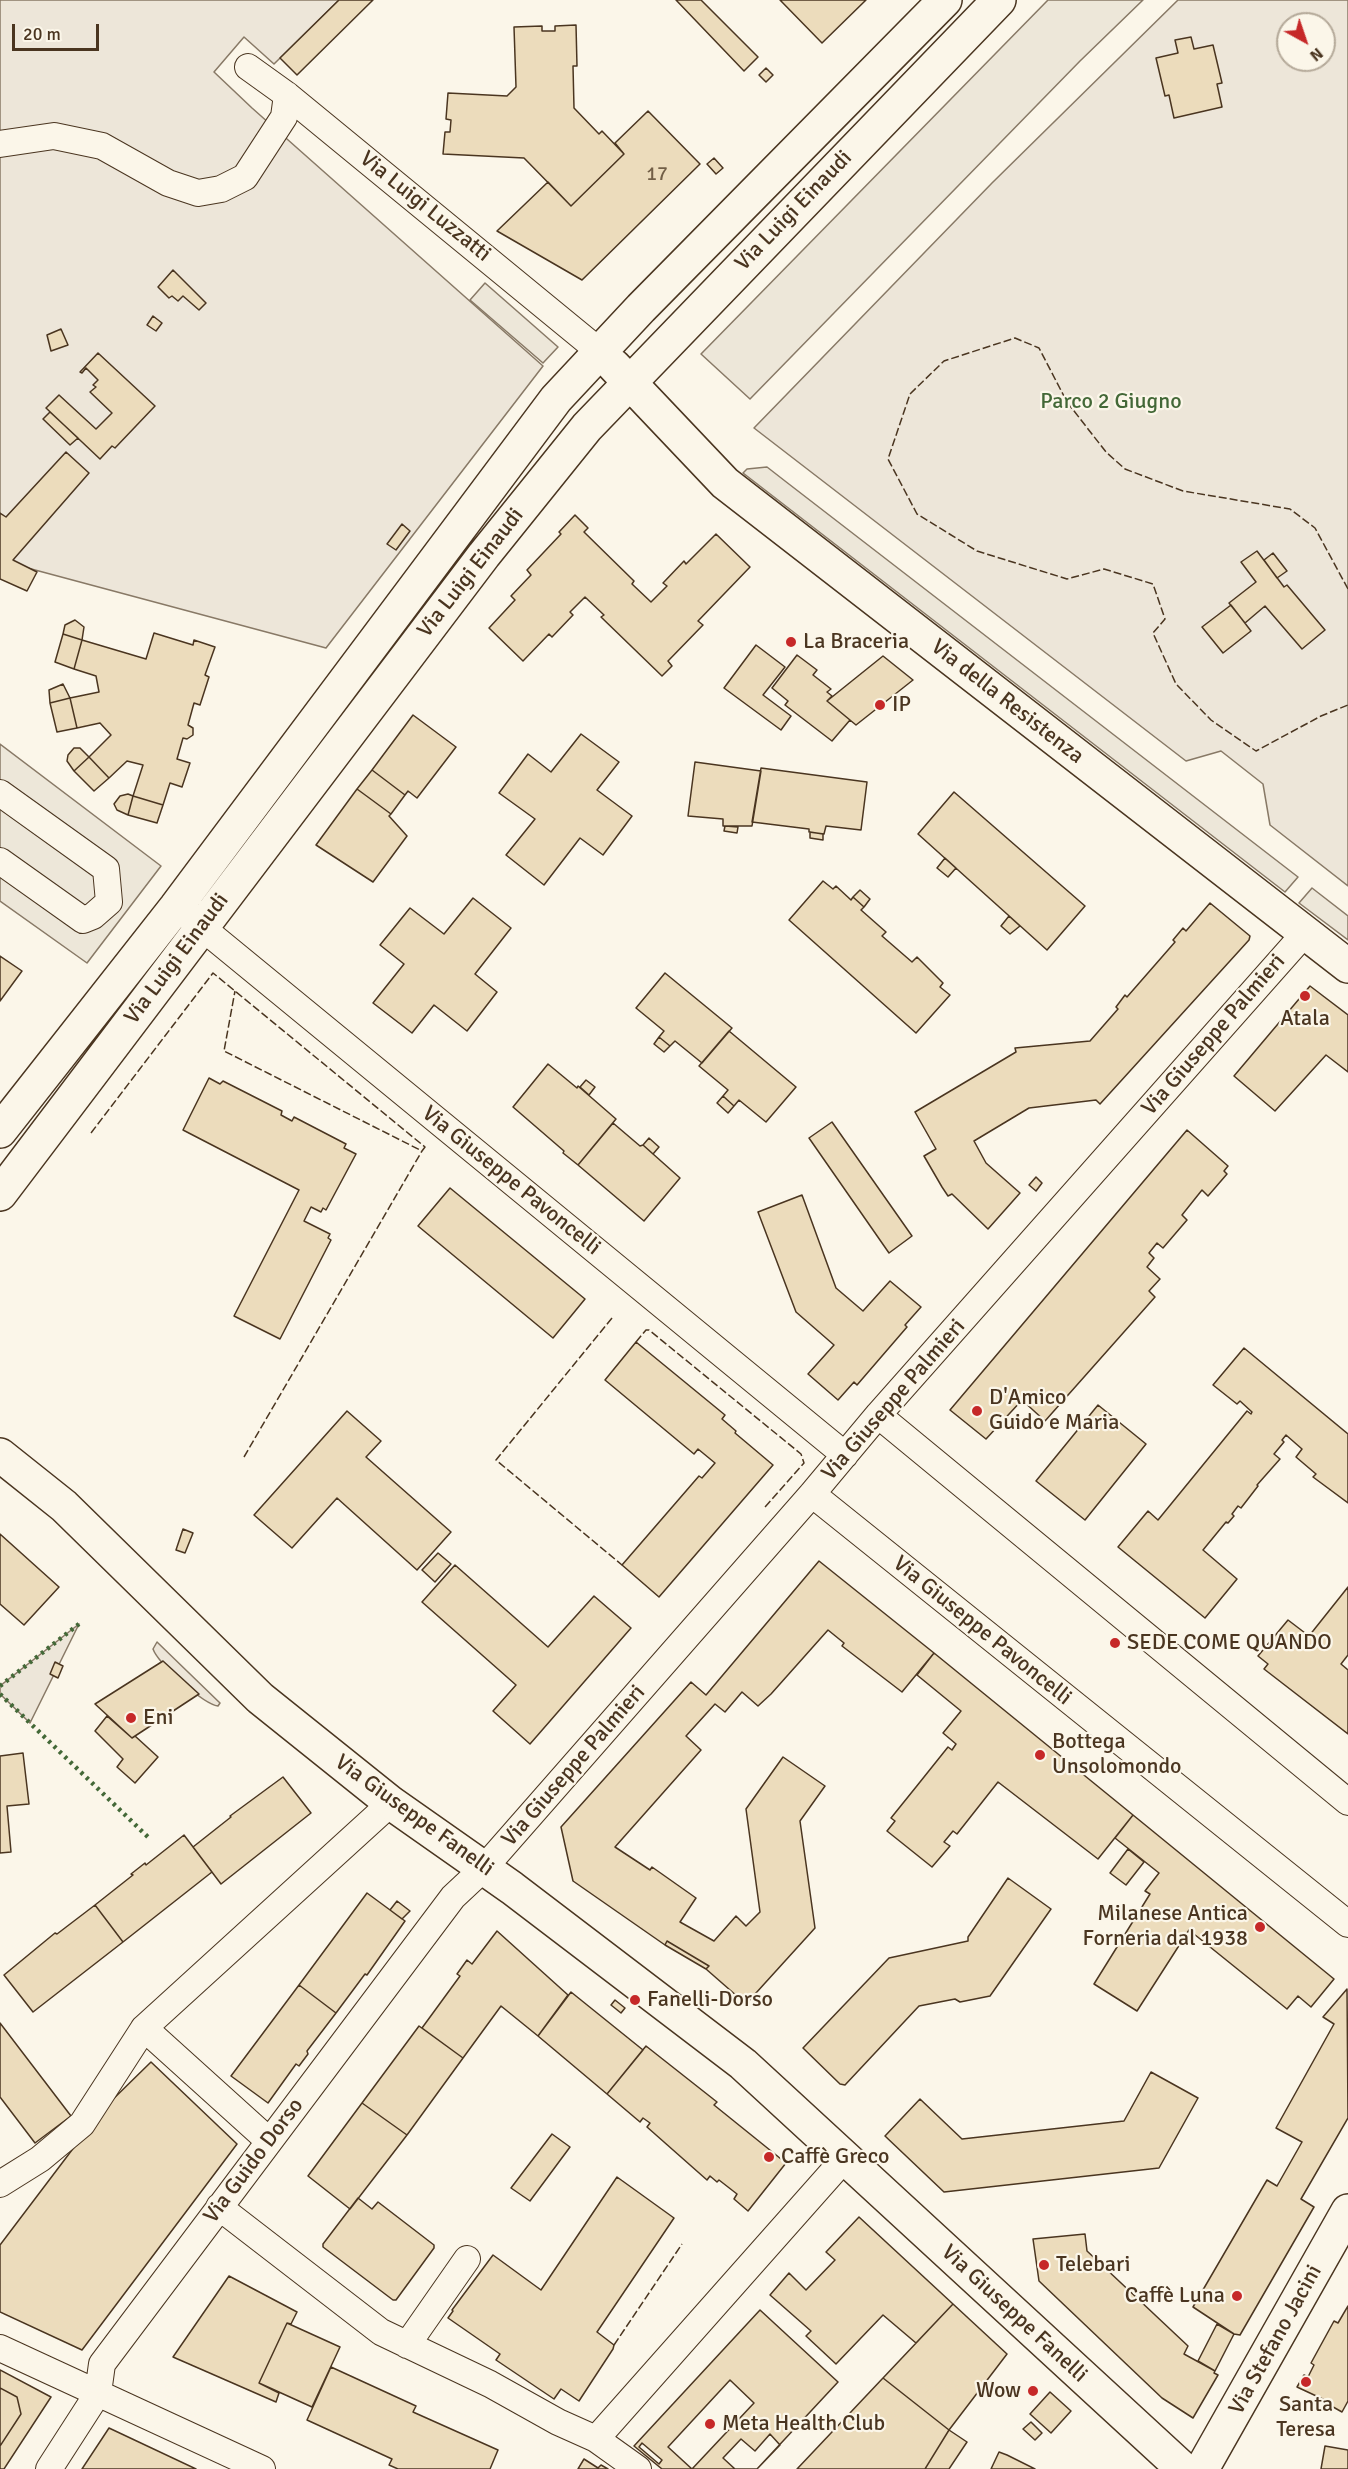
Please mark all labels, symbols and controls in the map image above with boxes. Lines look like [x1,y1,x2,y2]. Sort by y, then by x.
scale bar [15,12,102,50]
north arrow [1276,12,1336,72]
text: 20 m [23,23,61,45]
text: N [1306,43,1327,65]
street label: Via Luigi Einaudi [730,145,858,277]
street label: Via Luigi Luzzatti [354,146,496,268]
house number: 17 [646,163,668,187]
park label: Parco 2 Giugno [1040,389,1182,415]
street label: Via Luigi Einaudi [412,503,530,643]
place label: La Braceria [803,629,909,655]
street label: Via della Resistenza [925,634,1089,770]
marker: La Braceria [784,635,798,649]
place label: IP [892,692,911,718]
marker: IP [873,698,887,712]
street label: Via Luigi Einaudi [119,888,235,1030]
street label: Via Giuseppe Palmieri [1137,949,1291,1121]
marker: Atala [1298,989,1312,1003]
place label: Atala [1280,1006,1330,1032]
street label: Via Giuseppe Pavoncelli [416,1101,606,1261]
street label: Via Giuseppe Palmieri [817,1314,971,1486]
place label: D'Amico Guido e Maria [989,1385,1119,1436]
marker: D'Amico Guido e Maria [970,1404,984,1418]
street label: Via Giuseppe Pavoncelli [887,1551,1077,1711]
place label: SEDE COME QUANDO [1127,1630,1332,1656]
marker: SEDE COME QUANDO [1108,1636,1122,1650]
street label: Via Giuseppe Palmieri [497,1680,651,1852]
place label: Eni [143,1705,173,1731]
marker: Eni [124,1711,138,1725]
place label: Bottega Unsolomondo [1052,1729,1182,1780]
marker: Bottega Unsolomondo [1033,1748,1047,1762]
street label: Via Giuseppe Fanelli [329,1749,499,1883]
place label: Milanese Antica Forneria dal 1938 [1083,1901,1248,1952]
marker: Milanese Antica Forneria dal 1938 [1253,1920,1267,1934]
place label: Fanelli-Dorso [647,1987,773,2013]
marker: Fanelli-Dorso [628,1993,642,2007]
street label: Via Guido Dorso [198,2093,310,2229]
place label: Caffè Greco [781,2144,890,2170]
marker: Caffè Greco [762,2150,776,2164]
street label: Via Giuseppe Fanelli [936,2240,1092,2388]
place label: Telebari [1056,2252,1130,2278]
marker: Telebari [1037,2258,1051,2272]
street label: Via Stefano Jacini [1224,2261,1328,2419]
place label: Caffè Luna [1125,2283,1225,2309]
marker: Caffè Luna [1230,2289,1244,2303]
marker: Santa Teresa [1299,2375,1313,2389]
place label: Wow [976,2378,1021,2404]
marker: Wow [1026,2384,1040,2398]
place label: Santa Teresa [1276,2392,1336,2444]
place label: Meta Health Club [722,2411,885,2437]
marker: Meta Health Club [703,2417,717,2431]

